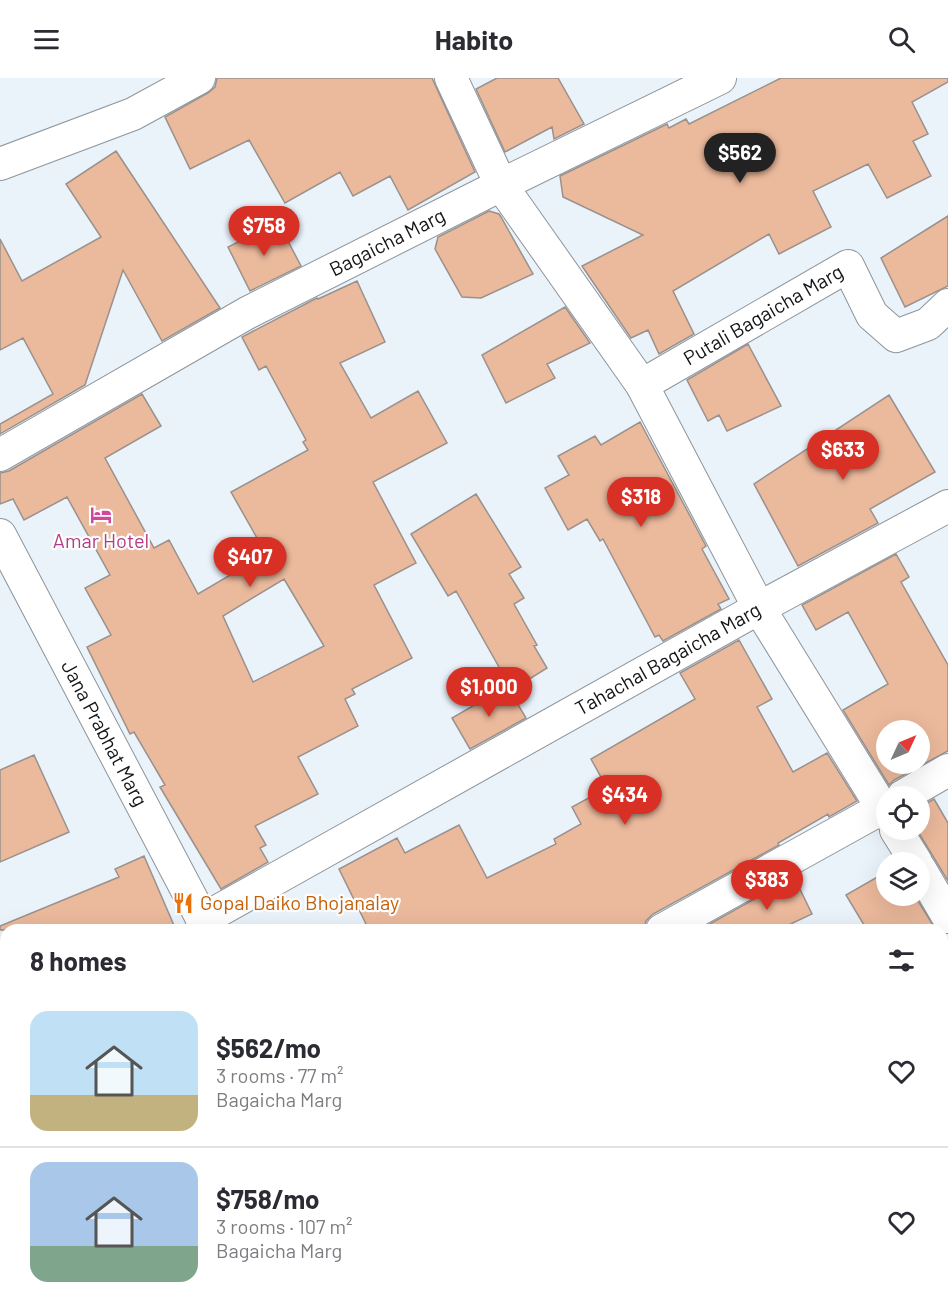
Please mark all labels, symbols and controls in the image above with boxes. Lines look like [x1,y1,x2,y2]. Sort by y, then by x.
icon: menu [30,23,63,56]
text: Habito [435,23,513,55]
icon: search [885,23,918,56]
pin: $562 [704,133,776,184]
text: $562 [718,140,762,164]
street label: Bagaicha Marg [325,202,449,281]
pin: $758 [228,206,300,257]
text: $758 [243,213,285,237]
street label: Putali Bagaicha Marg [679,259,847,370]
pin: $633 [807,430,879,481]
text: $633 [821,437,865,461]
pin: $318 [605,477,677,528]
text: $318 [621,484,661,508]
hotel icon: Amar Hotel [89,503,113,527]
place label: Amar Hotel [53,528,149,552]
pin: $407 [214,537,286,588]
text: $407 [228,544,272,568]
street label: Tahachal Bagaicha Marg [570,597,764,720]
street label: Jana Prabhat Marg [57,656,154,810]
pin: $1,000 [440,667,538,718]
text: $1,000 [460,674,518,698]
north arrow [876,720,930,774]
map controls [876,720,930,906]
pin: $434 [589,775,661,826]
text: $434 [602,782,648,806]
button: locate [876,786,930,840]
button: layers [876,852,930,906]
pin: $383 [731,860,803,911]
text: $383 [745,867,789,891]
place label: Gopal Daiko Bhojanalay [200,890,399,914]
restaurant icon: Gopal Daiko Bhojanalay [171,891,195,915]
icon: filters [885,944,918,977]
text: 8 homes [30,945,127,976]
text: $562/mo [216,1032,321,1063]
icon: home [78,1035,150,1107]
icon: heart [885,1055,918,1088]
text: 3 rooms · 77 m² [216,1063,344,1087]
text: Bagaicha Marg [216,1087,342,1111]
text: $758/mo [216,1183,320,1214]
icon: home [78,1186,150,1258]
icon: heart [885,1206,918,1239]
text: 3 rooms · 107 m² [216,1214,352,1238]
text: Bagaicha Marg [216,1238,342,1262]

